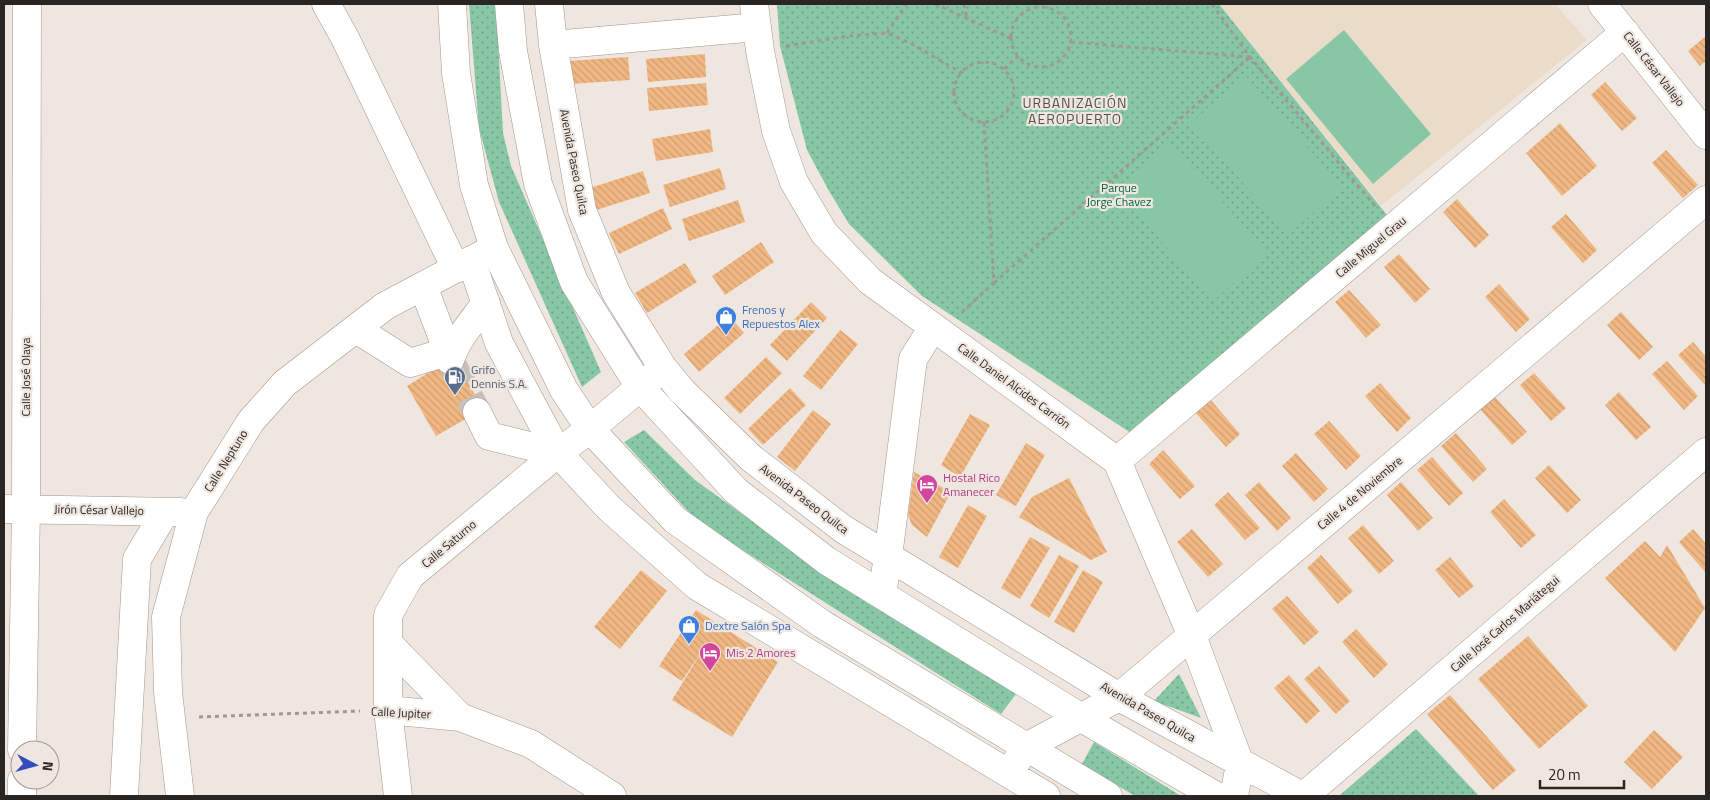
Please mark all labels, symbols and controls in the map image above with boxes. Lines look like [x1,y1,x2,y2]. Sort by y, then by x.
street label: Calle César Vallejo [1619,27,1690,110]
district label: URBANIZACIÓN AEROPUERTO [1023,92,1127,129]
street label: Avenida Paseo Quilca [555,107,594,216]
park label: Parque Jorge Chavez [1087,178,1151,211]
street label: Calle Miguel Grau [1331,211,1410,282]
place label: Frenos y Repuestos Alex [742,300,820,333]
shop icon: Frenos y Repuestos Alex [714,305,738,336]
street label: Calle José Olaya [16,337,35,417]
street label: Calle Daniel Alcides Carrión [954,338,1075,433]
place label: Grifo Dennis S.A. [471,360,527,393]
fuel station icon: Grifo Dennis S.A. [443,365,467,396]
street label: Calle Neptuno [199,426,252,496]
street label: Calle 4 de Noviembre [1313,451,1407,534]
street label: Avenida Paseo Quilca [756,459,853,538]
place label: Hostal Rico Amanecer [943,468,1000,501]
hotel icon: Hostal Rico Amanecer [915,473,939,504]
street label: Jirón César Vallejo [54,499,144,520]
street label: Calle Saturno [417,515,480,572]
street label: Calle José Carlos Mariátegui [1446,571,1563,676]
shop icon: Dextre Salón Spa [677,614,701,645]
place label: Dextre Salón Spa [705,616,791,635]
hotel icon: Mis 2 Amores [698,641,722,672]
place label: Mis 2 Amores [726,643,796,662]
street label: Avenida Paseo Quilca [1097,676,1199,747]
street label: Calle Jupiter [371,701,431,724]
north arrow [10,740,60,790]
scale bar [1540,758,1624,790]
text: N [37,760,59,772]
text: 20 m [1548,763,1581,786]

